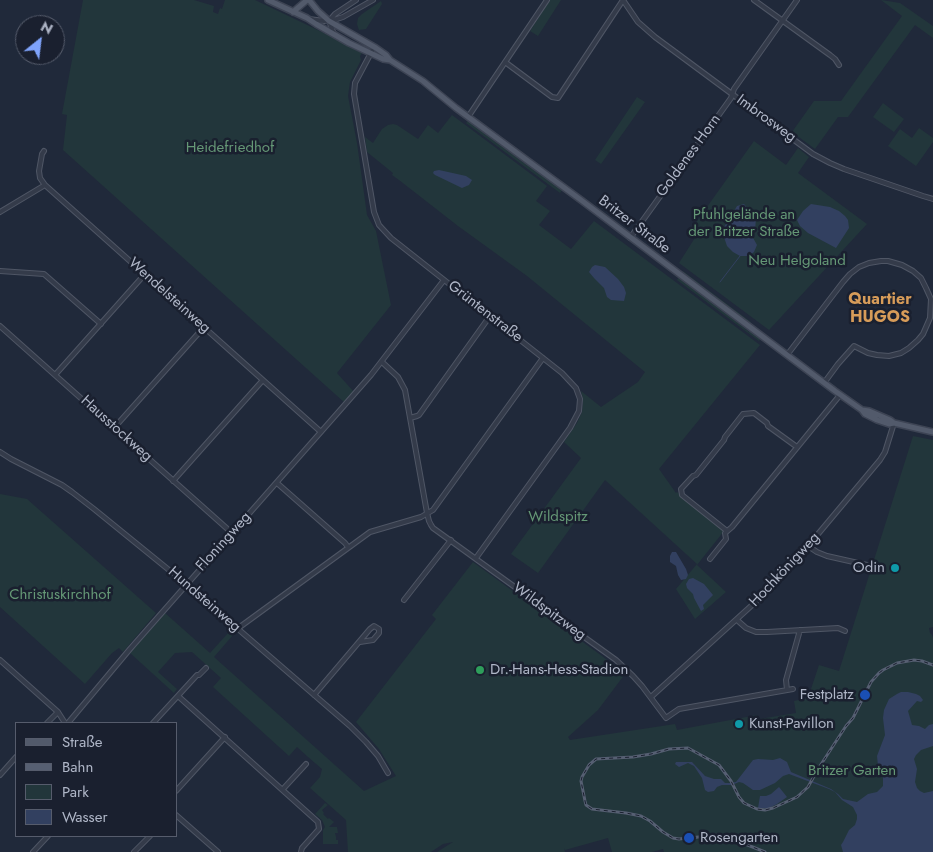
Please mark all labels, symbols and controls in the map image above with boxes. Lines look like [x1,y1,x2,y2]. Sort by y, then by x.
north arrow [15,15,65,65]
text: N [37,16,57,39]
street label: Imbrosweg [733,91,799,147]
street label: Goldenes Horn [653,111,725,201]
park label: Heidefriedhof [186,139,274,157]
street label: Britzer Straße [594,192,674,258]
park label: Pfuhlgelände an der Britzer Straße [688,206,800,241]
park label: Neu Helgoland [748,252,846,270]
street label: Wendelsteinweg [124,254,214,338]
street label: Grüntenstraße [444,277,526,347]
district label: Quartier HUGOS [848,290,912,328]
street label: Hausstockweg [77,392,155,466]
park label: Wildspitz [528,508,588,526]
street label: Floningweg [193,509,255,575]
street label: Hochkönigweg [746,529,824,611]
place label: Odin [853,559,885,577]
marker: Odin [889,562,901,574]
street label: Hundsteinweg [164,564,244,636]
street label: Wildspitzweg [509,579,589,645]
park label: Christuskirchhof [9,586,111,604]
place label: Dr.-Hans-Hess-Stadion [490,661,628,679]
marker: Dr.-Hans-Hess-Stadion [474,664,486,676]
place label: Festplatz [800,686,854,704]
marker: Festplatz [858,688,872,702]
place label: Kunst-Pavillon [749,715,834,733]
marker: Kunst-Pavillon [733,718,745,730]
legend [15,722,178,837]
text: Straße [62,731,102,753]
text: Bahn [62,756,93,778]
park label: Britzer Garten [808,762,896,780]
text: Park [62,781,89,803]
text: Wasser [62,806,108,828]
place label: Rosengarten [700,829,778,847]
marker: Rosengarten [682,831,696,845]

